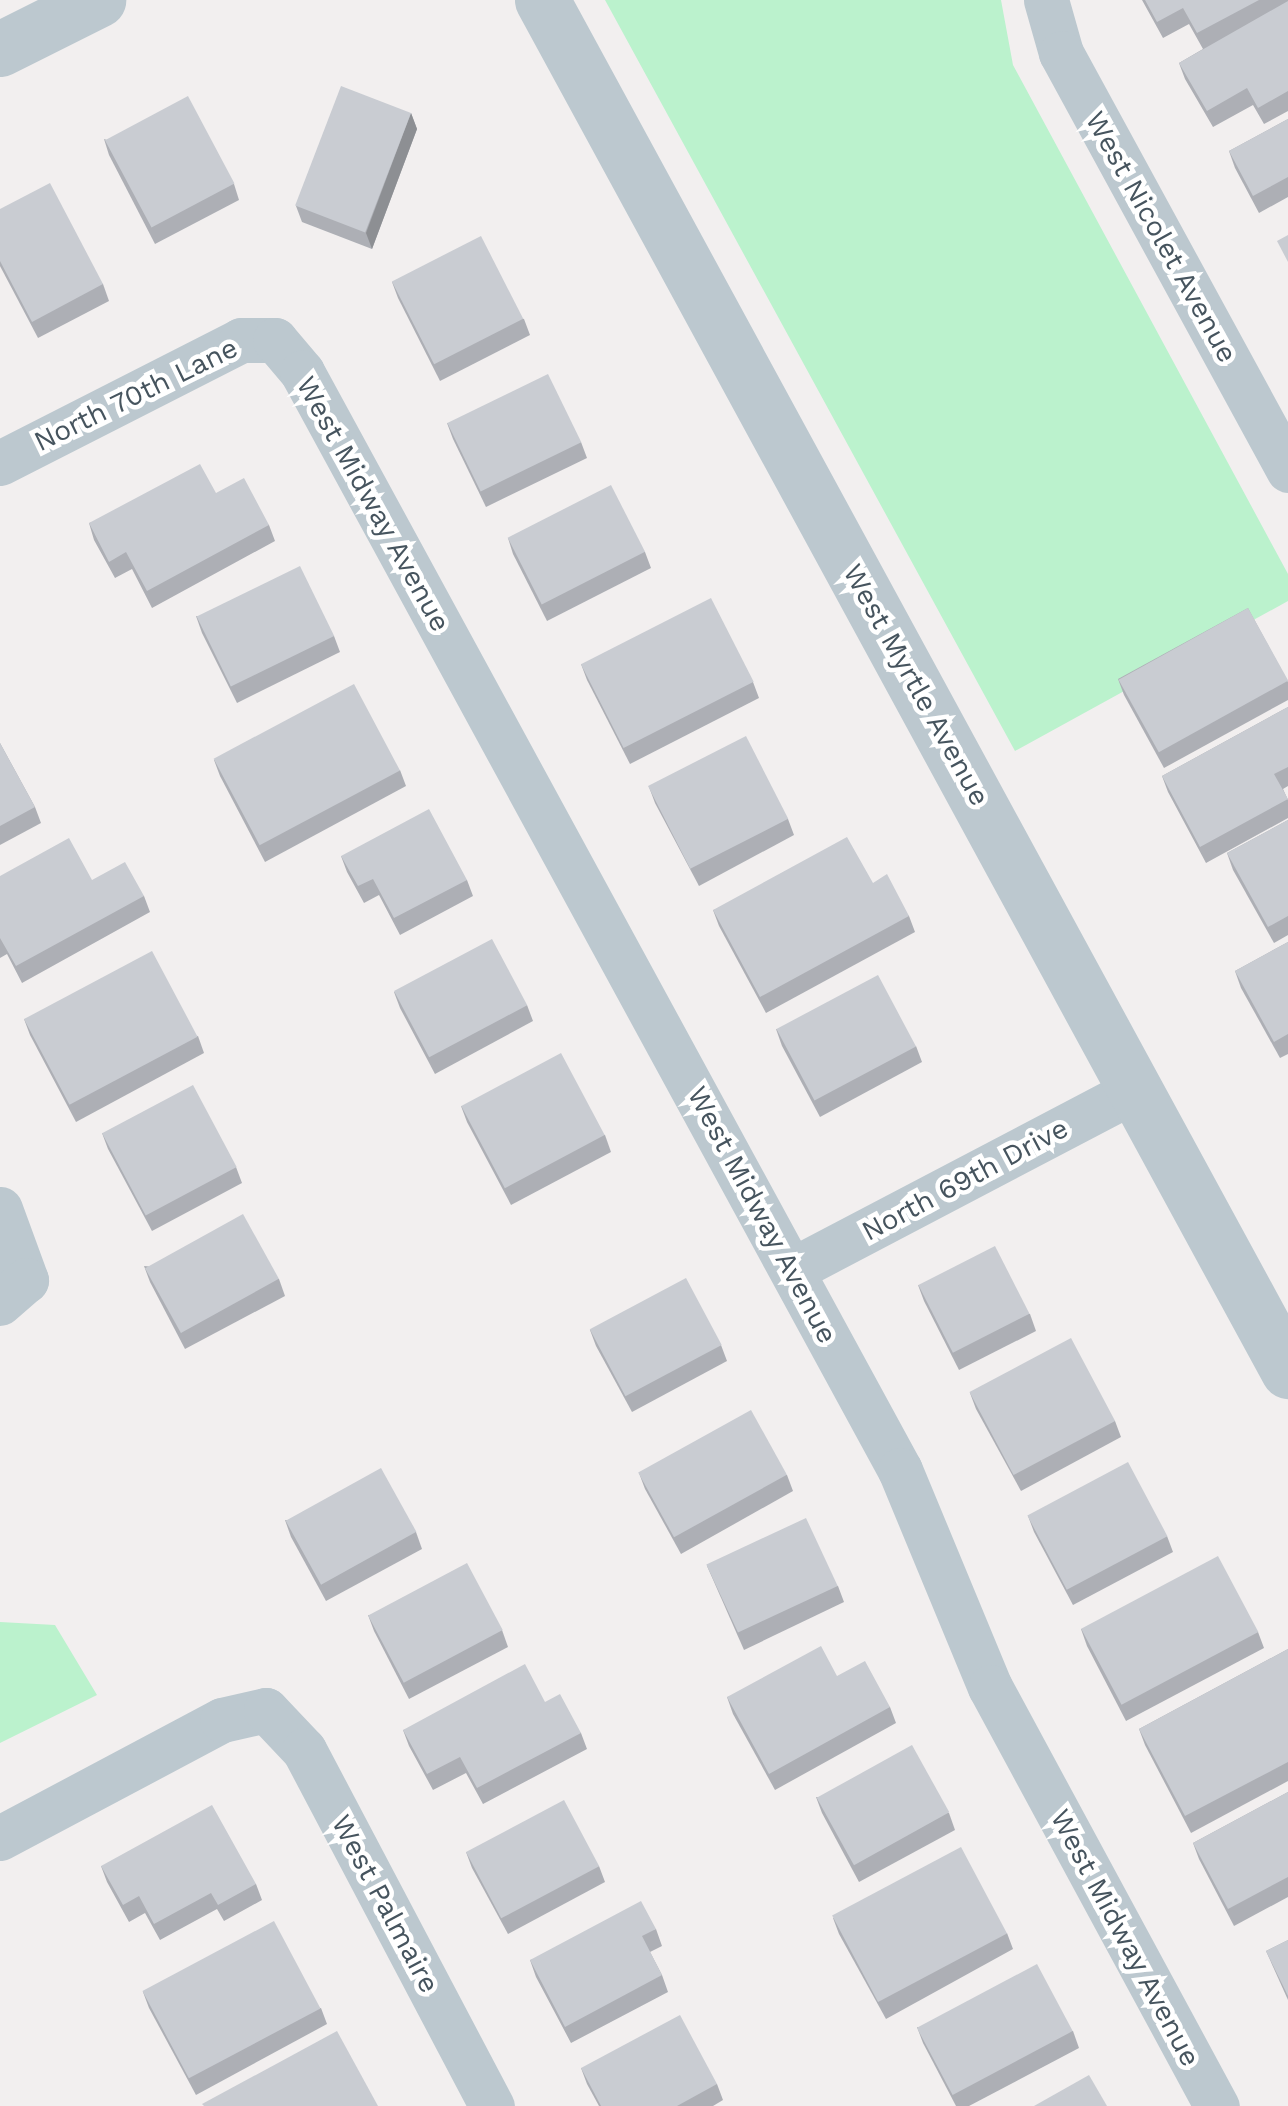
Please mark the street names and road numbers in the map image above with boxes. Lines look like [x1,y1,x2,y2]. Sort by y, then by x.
street label: West Nicolet Avenue [1078,105,1244,369]
street label: North 70th Lane [28,331,244,459]
street label: West Midway Avenue [288,370,458,638]
street label: West Myrtle Avenue [835,558,997,812]
street label: West Midway Avenue [680,1080,844,1350]
street label: North 69th Drive [856,1111,1074,1249]
street label: West Midway Avenue [1043,1803,1207,2073]
street label: West Palmaire [324,1809,446,1999]

